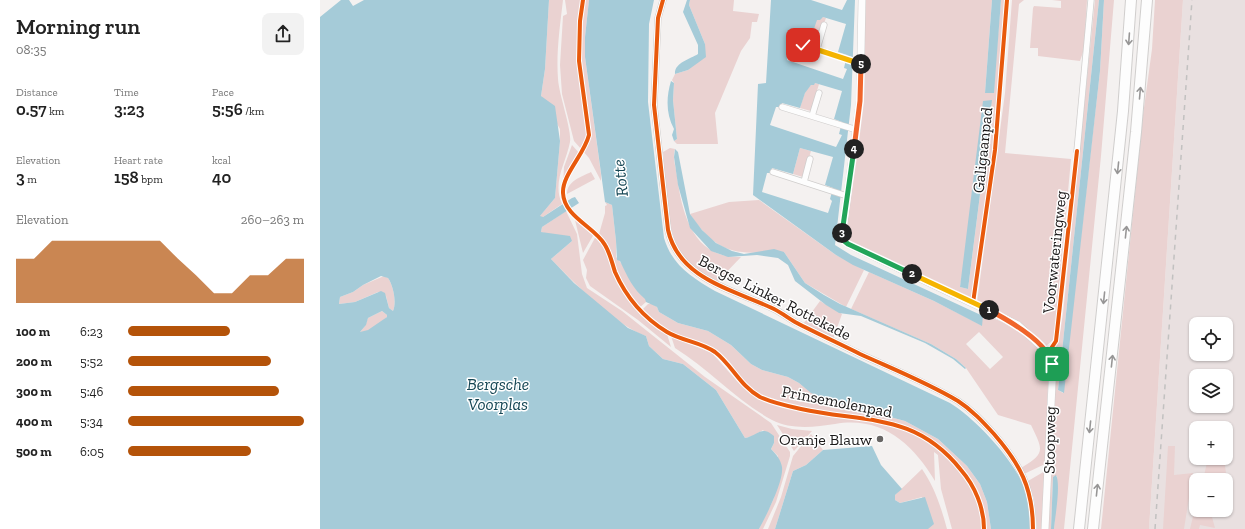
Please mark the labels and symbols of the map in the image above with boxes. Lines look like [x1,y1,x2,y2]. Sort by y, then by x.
pin [786,28,820,62]
one-way arrow [1125,32,1132,45]
pin: 5 [851,54,871,74]
one-way arrow [1136,87,1143,100]
street label: Galigaanpad [969,106,996,194]
pin: 4 [844,139,864,159]
water label: Rotte [608,158,632,198]
one-way arrow [1114,161,1121,174]
street label: Voorwateringweg [1038,189,1070,315]
pin: 3 [832,223,852,243]
one-way arrow [1122,226,1129,239]
street label: Bergse Linker Rottekade [695,251,854,344]
pin: 2 [902,264,922,284]
one-way arrow [1100,291,1108,304]
pin: 1 [979,300,999,320]
pin [1035,347,1069,381]
one-way arrow [1108,355,1116,368]
water label: Bergsche Voorplas [467,374,529,414]
street label: Prinsemolenpad [780,381,894,422]
street label: Stoopweg [1039,406,1060,474]
one-way arrow [1086,420,1094,433]
place label: Oranje Blauw [779,430,873,449]
marker: Oranje Blauw [875,434,885,444]
one-way arrow [1094,484,1101,497]

